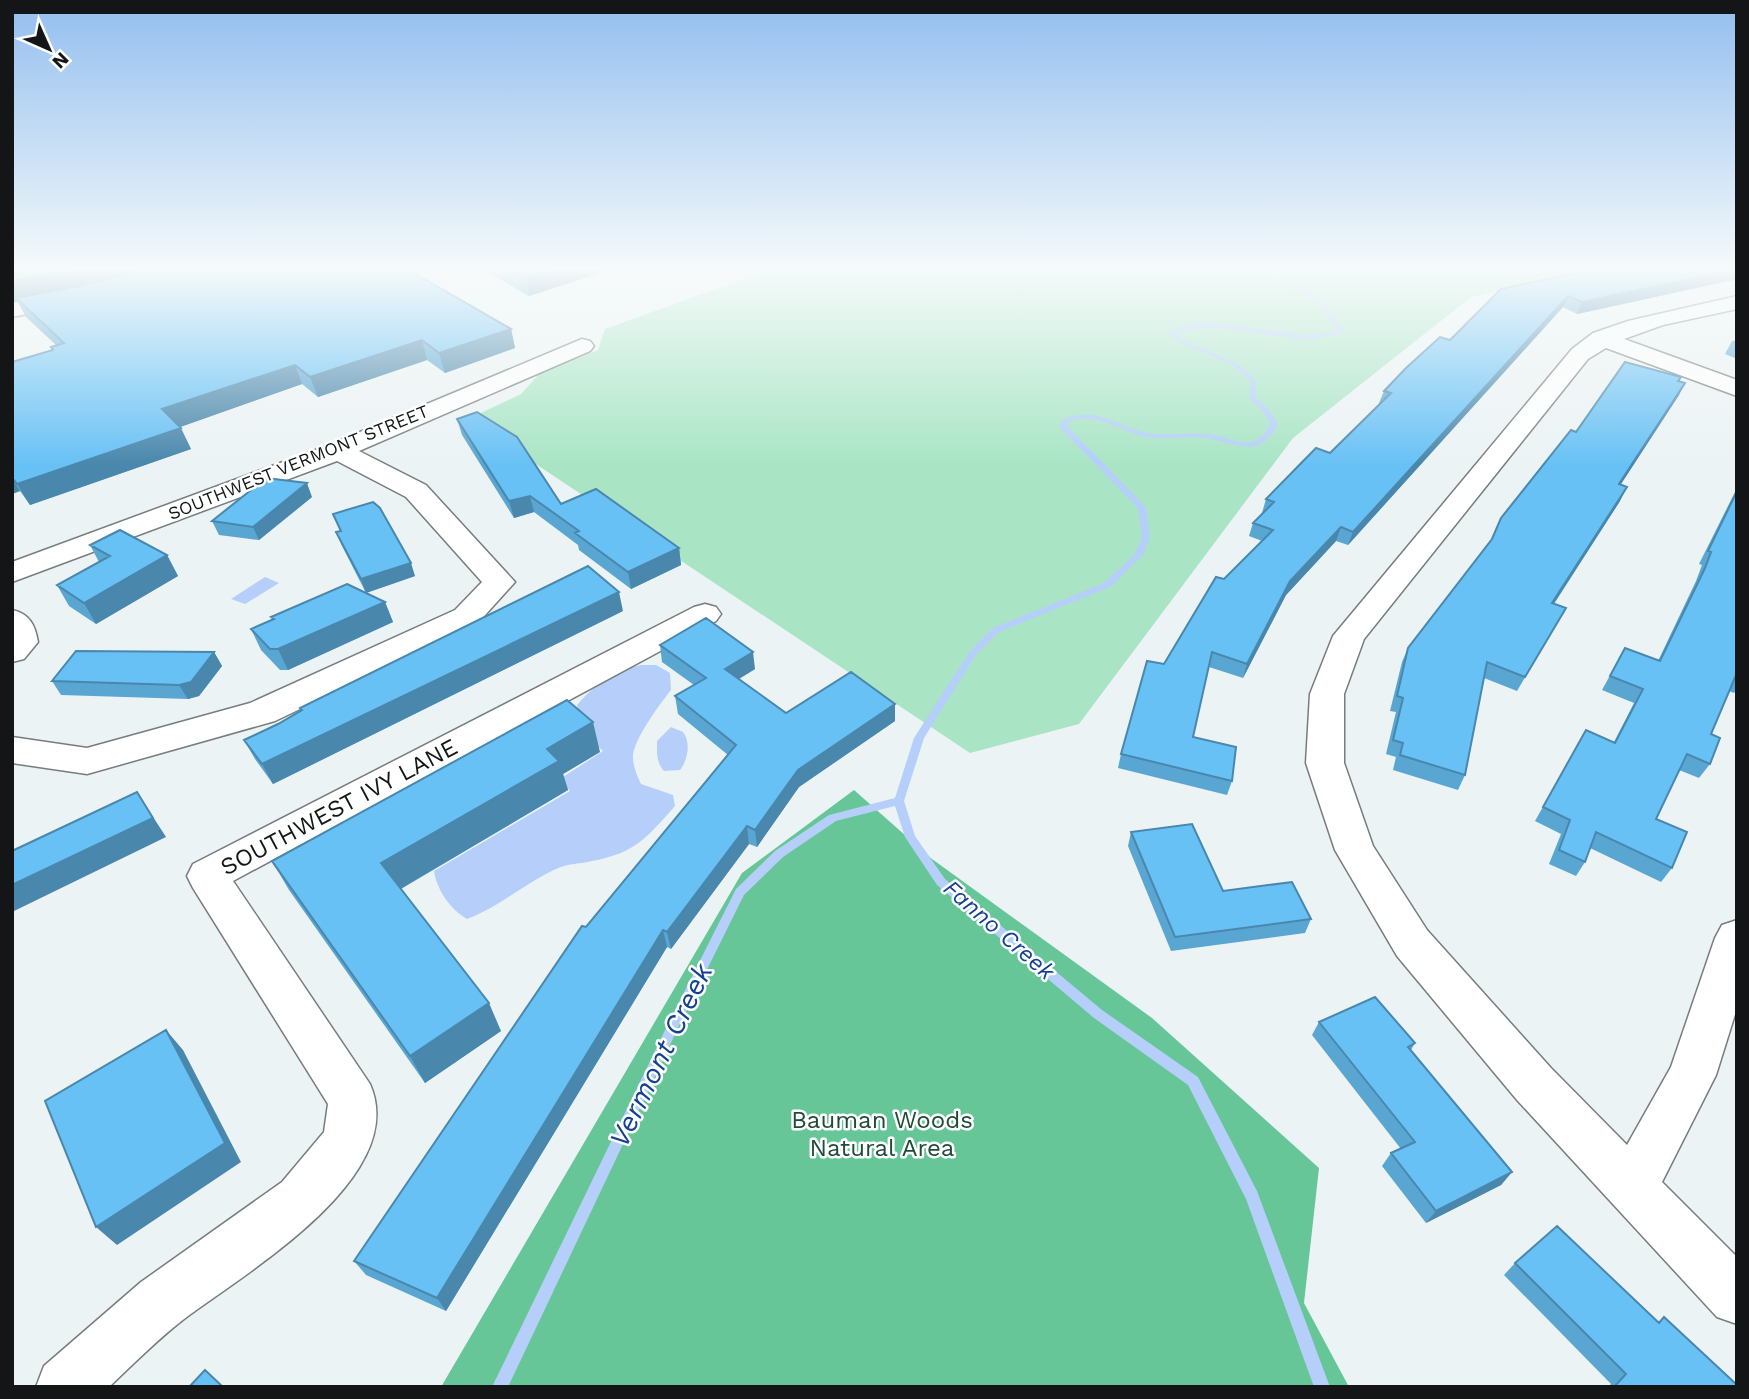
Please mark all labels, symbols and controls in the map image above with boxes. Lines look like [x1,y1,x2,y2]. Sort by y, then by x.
north arrow [14,14,84,84]
text: N [48,48,74,74]
street label: SOUTHWEST VERMONT STREET [165,400,431,524]
street label: SOUTHWEST IVY LANE [216,733,462,881]
water label: Fanno Creek [938,874,1061,986]
water label: Vermont Creek [602,957,720,1152]
park label: Bauman Woods Natural Area [791,1106,973,1162]

